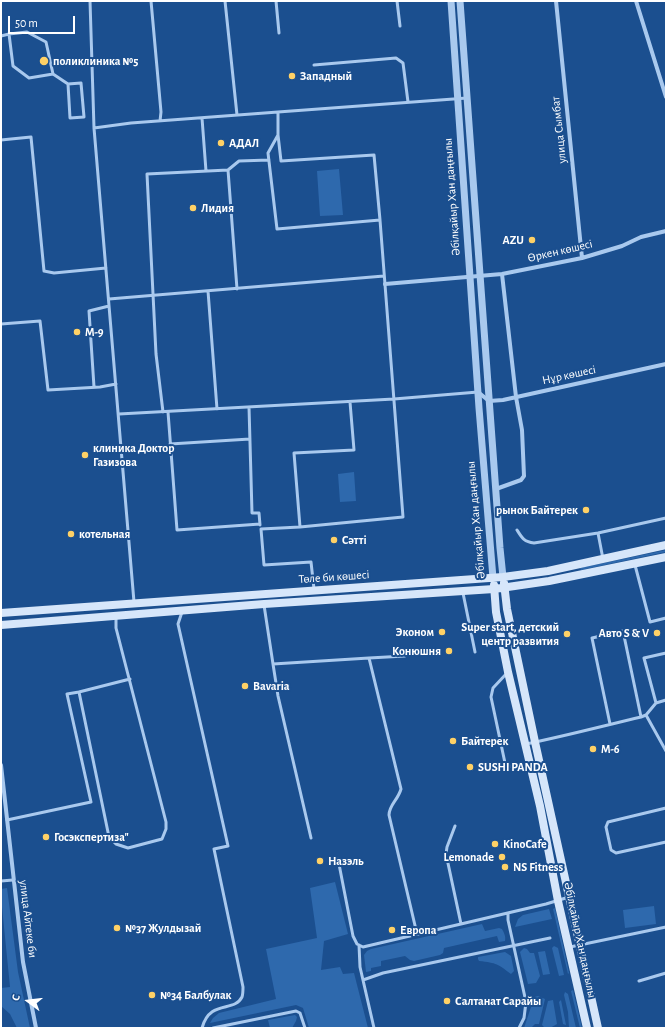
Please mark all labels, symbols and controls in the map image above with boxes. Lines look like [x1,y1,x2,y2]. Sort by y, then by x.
scale bar [10,8,77,34]
text: 50 m [15,17,38,29]
place label: поликлиника №5 [53,54,138,68]
marker: поликлиника №5 [38,55,50,67]
place label: Западный [300,69,352,83]
marker: Западный [287,71,297,81]
street label: улица Сымбат [548,96,570,164]
place label: АДАЛ [229,136,259,150]
marker: АДАЛ [216,138,226,148]
street label: Әбілқайыр Хан даңғылы [441,138,463,256]
place label: Лидия [201,201,234,215]
marker: Лидия [188,203,198,213]
place label: AZU [503,233,524,247]
marker: AZU [527,235,537,245]
street label: Өркен көшесі [526,237,594,265]
place label: M-9 [85,325,104,339]
marker: M-9 [72,327,82,337]
street label: Нұр көшесі [541,362,597,388]
place label: клиника Доктор Газизова [93,441,174,469]
marker: клиника Доктор Газизова [80,450,90,460]
street label: Әбілқайыр Хан даңғылы [464,461,488,579]
place label: рынок Байтерек [496,503,578,517]
marker: рынок Байтерек [581,505,591,515]
place label: котельная [79,527,130,541]
marker: котельная [66,529,76,539]
place label: Cәтті [342,533,367,547]
marker: Cәтті [329,535,339,545]
street label: Төле би көшесі [298,567,370,587]
place label: Super start, детский центр развития [461,620,559,648]
place label: Эконом [395,625,434,639]
place label: Авто S & V [598,626,649,640]
marker: Эконом [437,627,447,637]
marker: Авто S & V [652,628,662,638]
marker: Super start, детский центр развития [562,629,572,639]
place label: Конюшня [392,644,441,658]
marker: Конюшня [444,646,454,656]
place label: Bavaria [253,679,290,693]
marker: Bavaria [240,681,250,691]
place label: Байтерек [461,734,508,748]
marker: Байтерек [448,736,458,746]
place label: M-6 [601,742,620,756]
marker: M-6 [588,744,598,754]
place label: SUSHI PANDA [478,760,548,774]
marker: SUSHI PANDA [465,762,475,772]
place label: Госэкспертиза" [54,830,129,844]
marker: Госэкспертиза" [41,832,51,842]
place label: KinoCafe [503,837,547,851]
marker: KinoCafe [490,839,500,849]
place label: Lemonade [444,850,494,864]
marker: Lemonade [497,852,507,862]
place label: Назэль [328,854,364,868]
marker: Назэль [315,856,325,866]
place label: NS Fitness [513,860,563,874]
marker: NS Fitness [500,862,510,872]
street label: улица Айтеке би [16,879,40,959]
street label: Әбілқайыр Хан даңғылы [561,881,599,999]
place label: №37 Жулдызай [125,921,201,935]
marker: №37 Жулдызай [112,923,122,933]
place label: Европа [400,923,436,937]
marker: Европа [387,925,397,935]
north arrow [8,981,48,1021]
place label: №34 Балбулак [160,988,232,1002]
marker: №34 Балбулак [147,990,157,1000]
text: С [10,993,22,1002]
place label: Салтанат Сарайы [455,994,541,1008]
marker: Салтанат Сарайы [442,996,452,1006]

